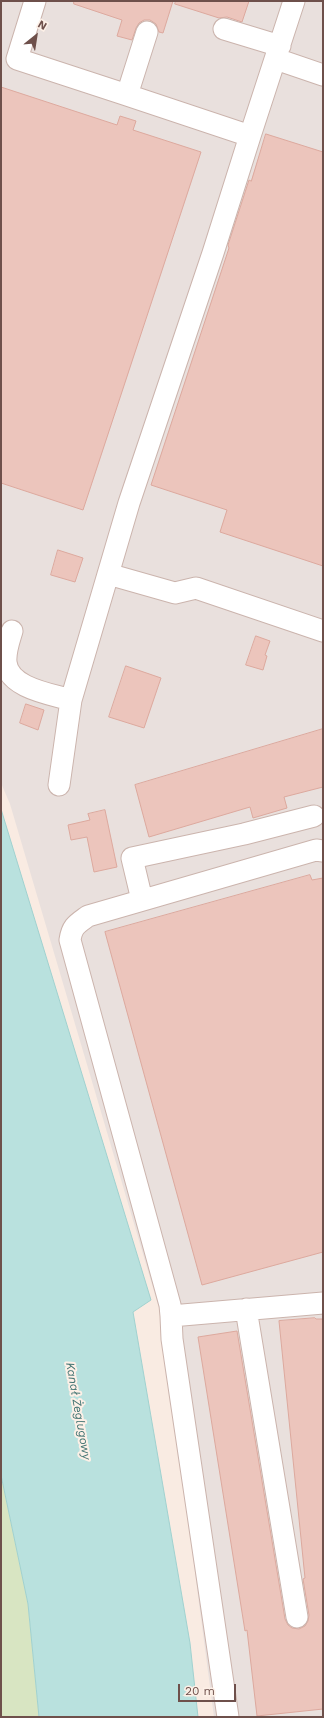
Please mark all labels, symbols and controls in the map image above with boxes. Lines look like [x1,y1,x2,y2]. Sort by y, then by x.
north arrow [16,16,56,56]
text: N [35,18,49,33]
water label: Kanał Żeglugowy [62,1361,94,1461]
scale bar [180,1676,238,1702]
text: 20 m [185,1684,215,1698]

